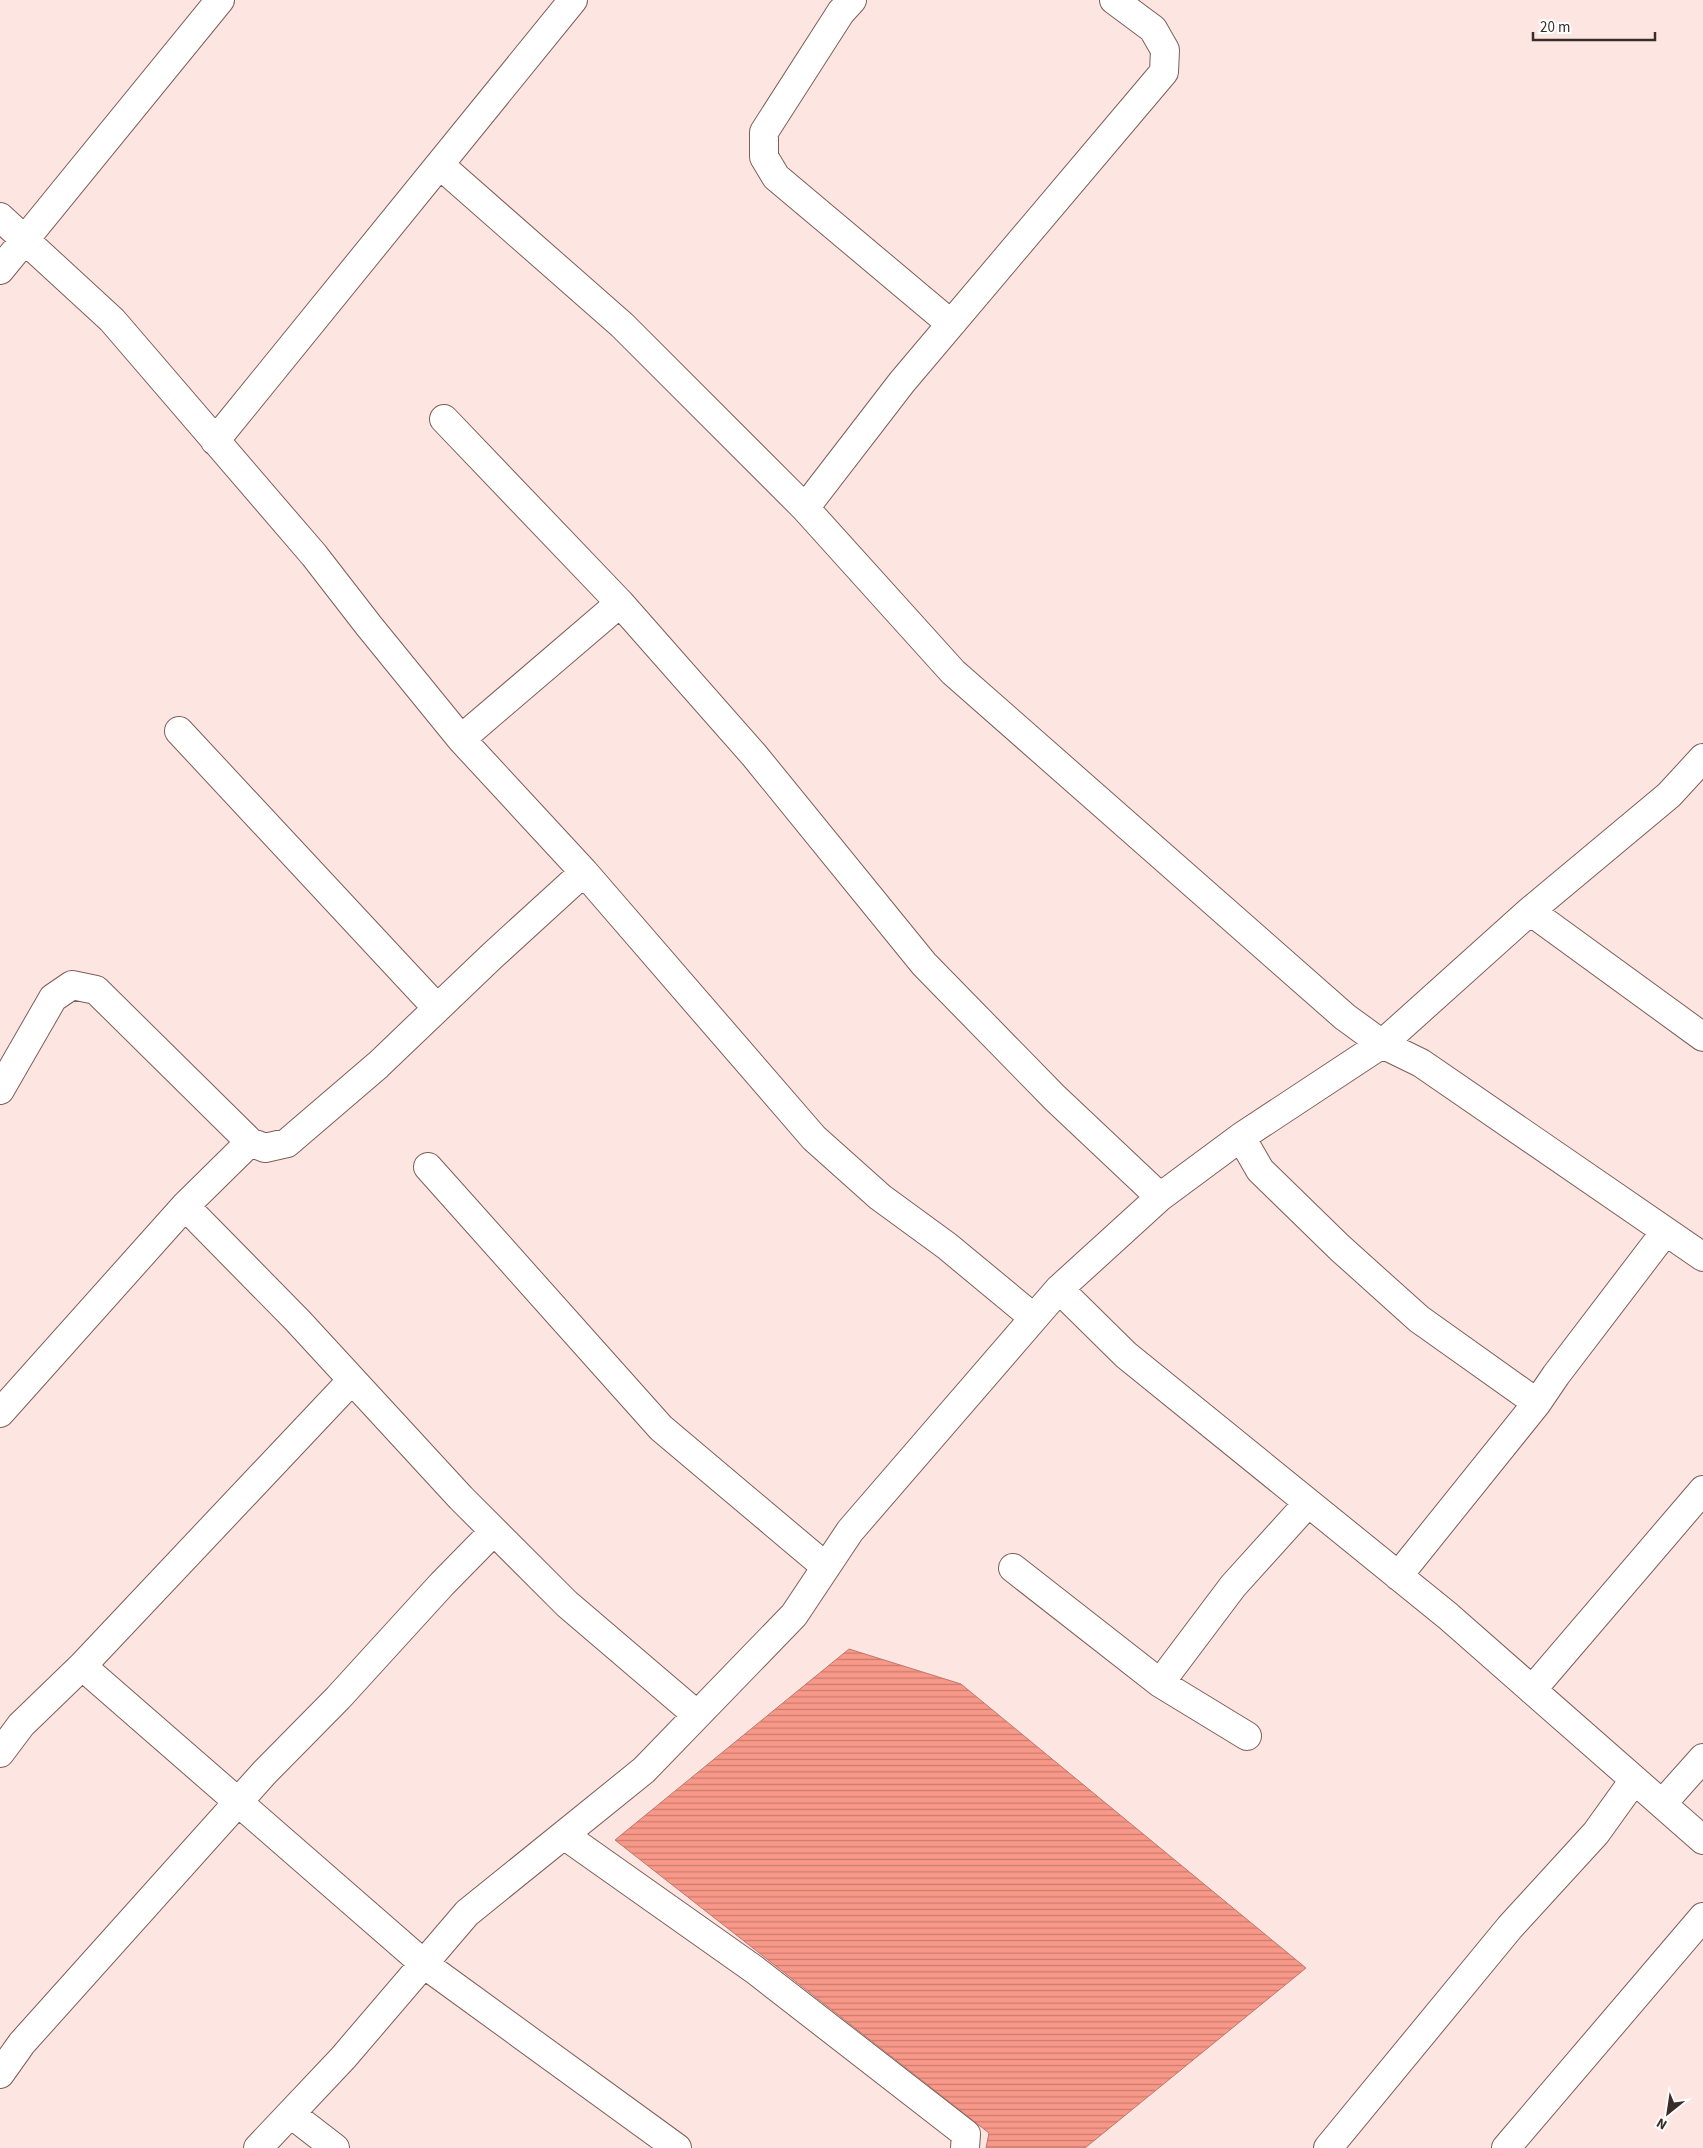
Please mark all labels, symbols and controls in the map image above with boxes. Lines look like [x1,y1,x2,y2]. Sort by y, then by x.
scale bar [1533,10,1656,42]
text: 20 m [1540,17,1570,38]
north arrow [1643,2088,1693,2138]
text: N [1653,2112,1671,2134]

